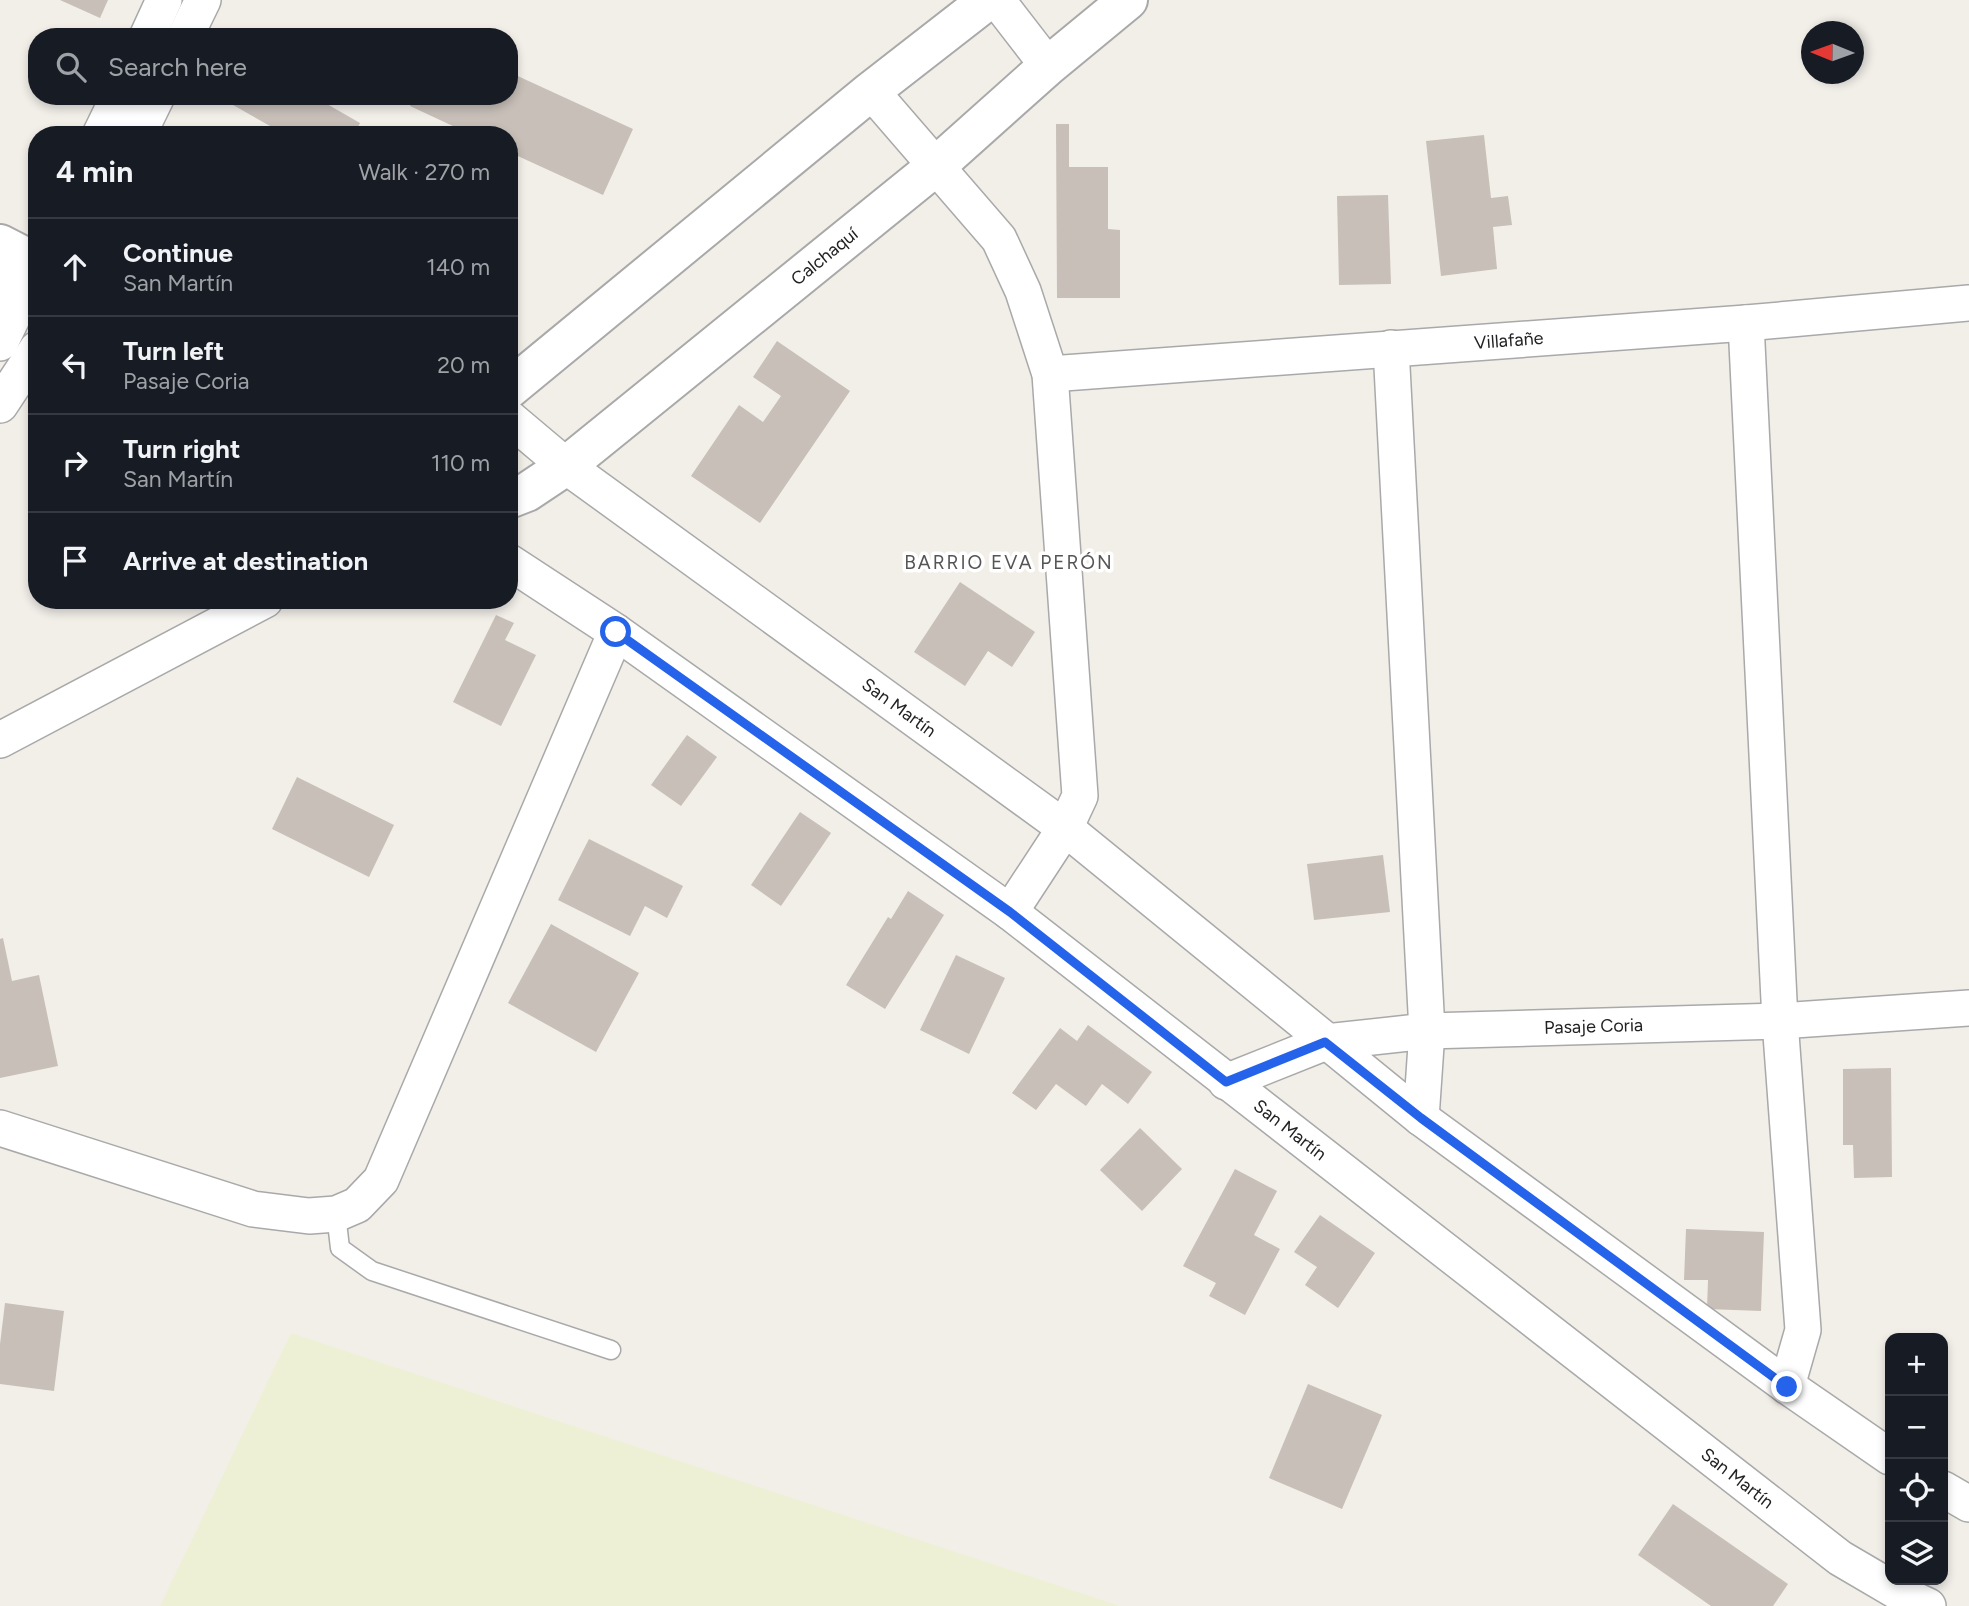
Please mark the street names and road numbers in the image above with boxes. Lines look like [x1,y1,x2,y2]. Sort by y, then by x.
street label: Calchaquí [787,222,863,290]
street label: Villafañe [1473,327,1544,354]
street label: San Martín [858,673,940,742]
street label: Pasaje Coria [1544,1014,1643,1039]
street label: San Martín [1249,1095,1331,1165]
street label: San Martín [1697,1443,1778,1513]

